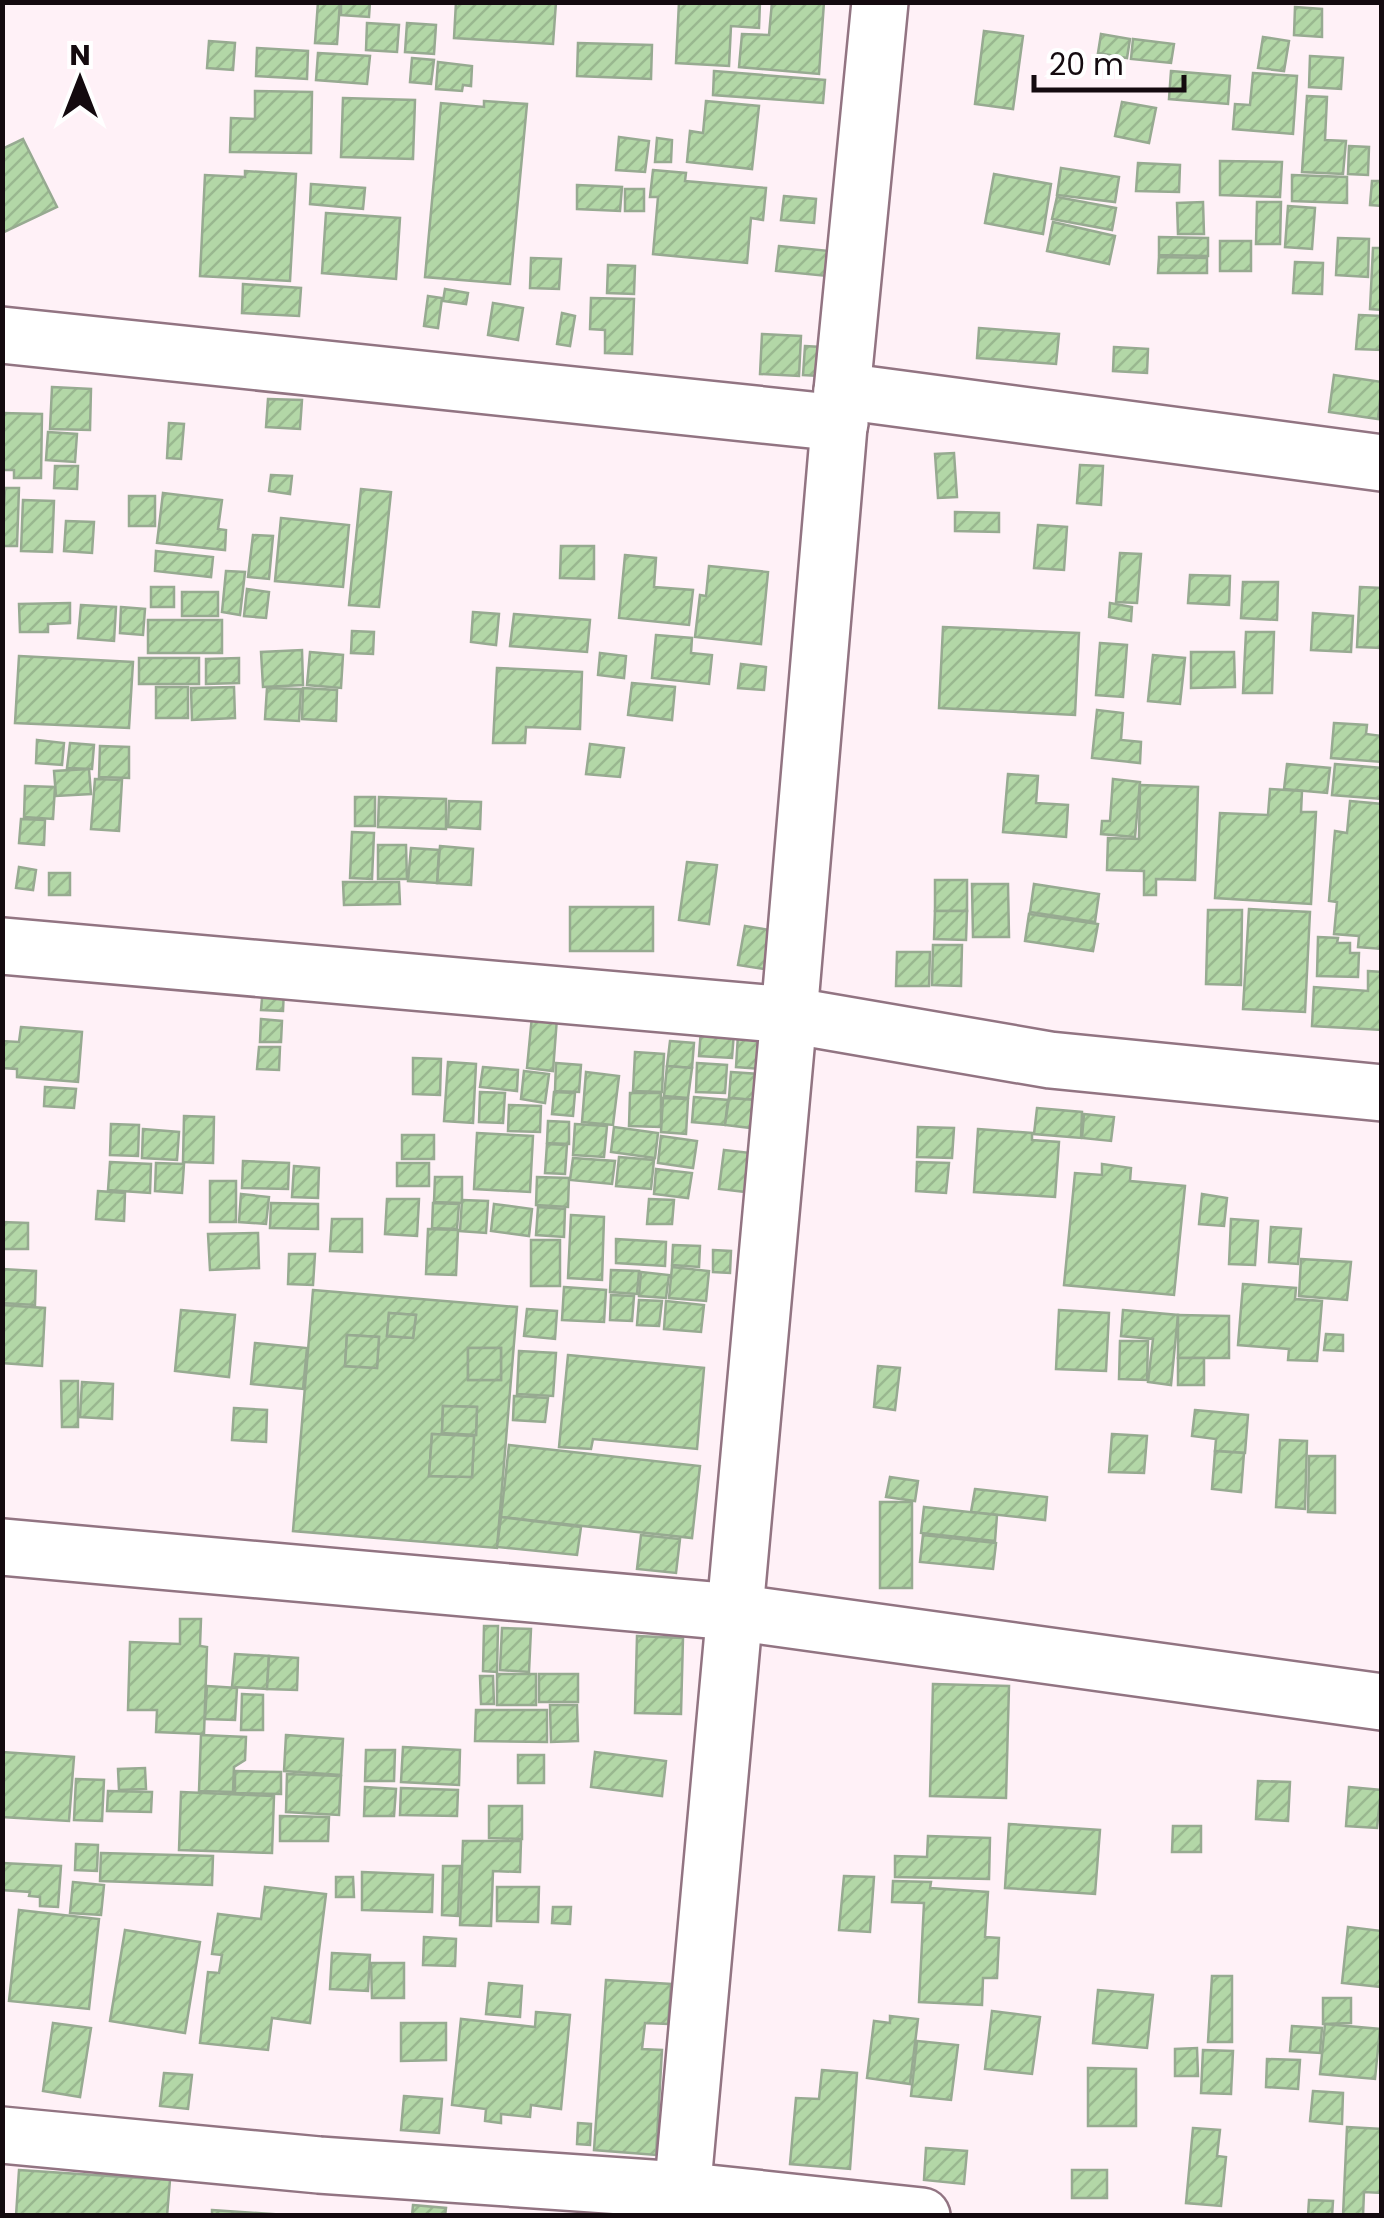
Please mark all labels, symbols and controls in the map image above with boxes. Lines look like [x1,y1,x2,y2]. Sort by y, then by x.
north arrow [30,30,130,130]
scale bar [1034,30,1184,92]
text: N [69,36,91,75]
text: 20 m [1049,43,1124,86]

